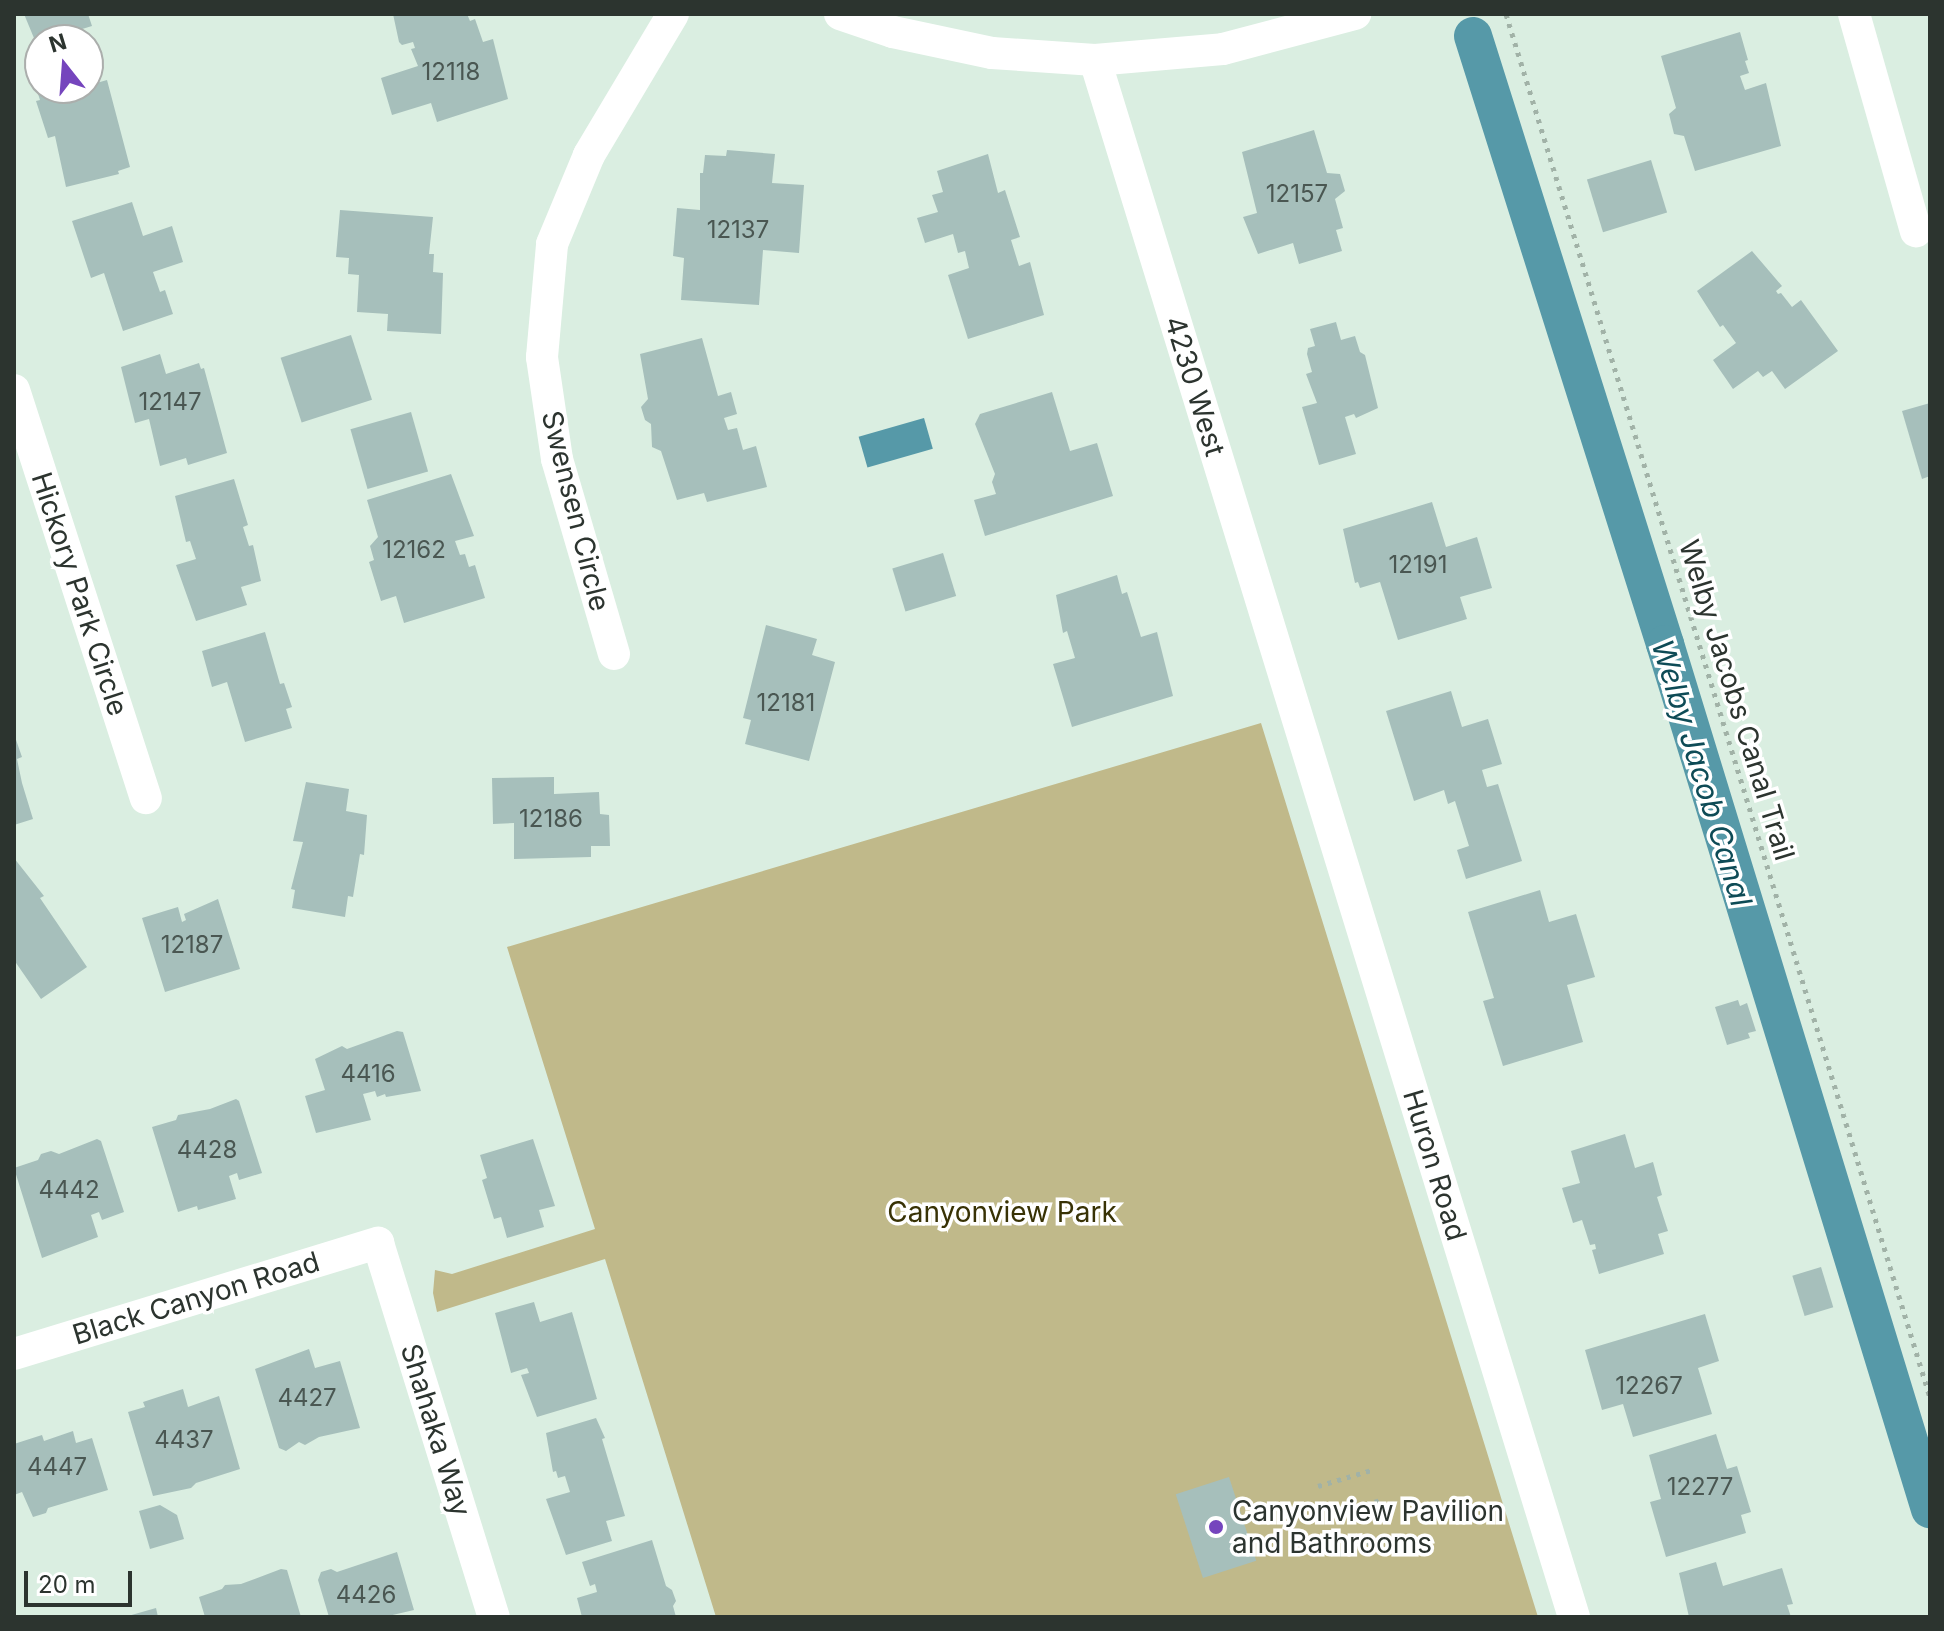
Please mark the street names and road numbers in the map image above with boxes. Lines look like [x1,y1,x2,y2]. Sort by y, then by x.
street label: 4230 West [1158,312,1232,460]
street label: Swensen Circle [535,407,617,615]
street label: Hickory Park Circle [25,468,135,720]
street label: Welby Jacobs Canal Trail [1672,536,1802,864]
street label: Huron Road [1396,1085,1474,1245]
street label: Black Canyon Road [69,1244,323,1352]
street label: Shahaka Way [394,1340,478,1520]

